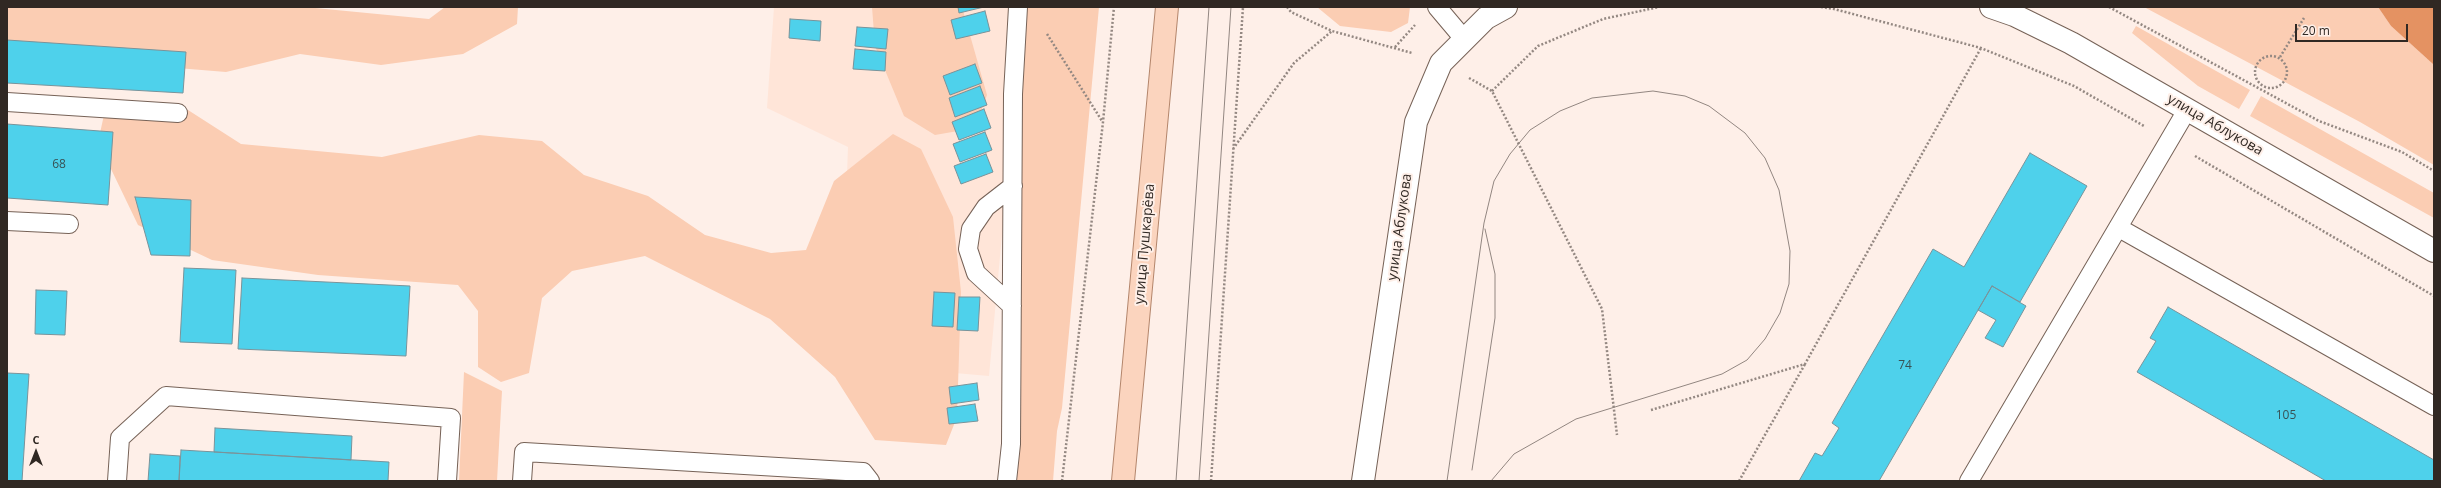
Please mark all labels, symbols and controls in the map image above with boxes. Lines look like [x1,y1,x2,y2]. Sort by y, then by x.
scale bar [2297,16,2410,42]
text: 20 m [2302,22,2330,39]
street label: улица Аблукова [2164,91,2266,159]
house number: 68 [52,158,66,172]
street label: улица Аблукова [1384,172,1416,282]
street label: улица Пушкарёва [1131,183,1159,305]
house number: 74 [1898,359,1912,373]
house number: 105 [2276,409,2296,423]
north arrow [16,432,56,472]
text: С [32,432,40,447]

